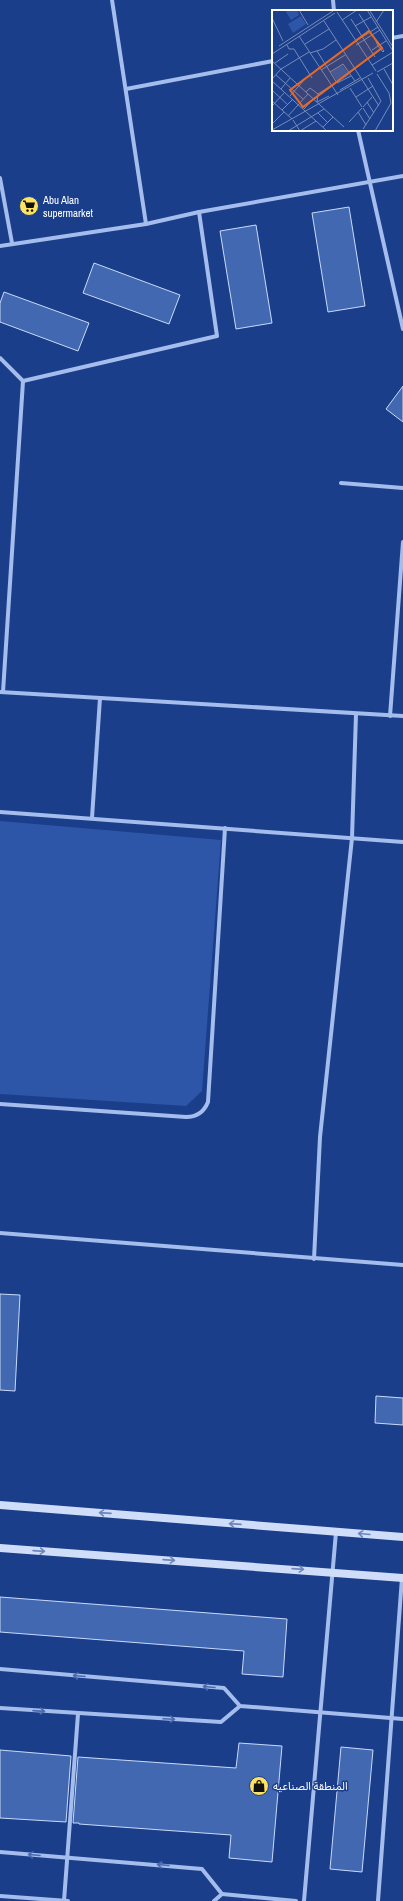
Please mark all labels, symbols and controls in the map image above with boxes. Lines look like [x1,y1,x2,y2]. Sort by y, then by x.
inset map [272,10,393,131]
place label: Abu Alan supermarket [42,193,94,220]
supermarket icon: Abu Alan supermarket [18,195,40,217]
one-way arrow [99,1510,112,1517]
one-way arrow [229,1520,242,1527]
one-way arrow [358,1530,371,1537]
one-way arrow [32,1548,45,1555]
one-way arrow [162,1557,175,1564]
one-way arrow [291,1566,304,1573]
one-way arrow [73,1672,86,1679]
one-way arrow [203,1683,216,1690]
one-way arrow [32,1707,45,1714]
one-way arrow [162,1716,175,1723]
shop icon: المنطقة الصناعيه [248,1775,270,1797]
place label: المنطقة الصناعيه [273,1779,348,1793]
one-way arrow [28,1851,41,1858]
one-way arrow [157,1862,170,1869]

